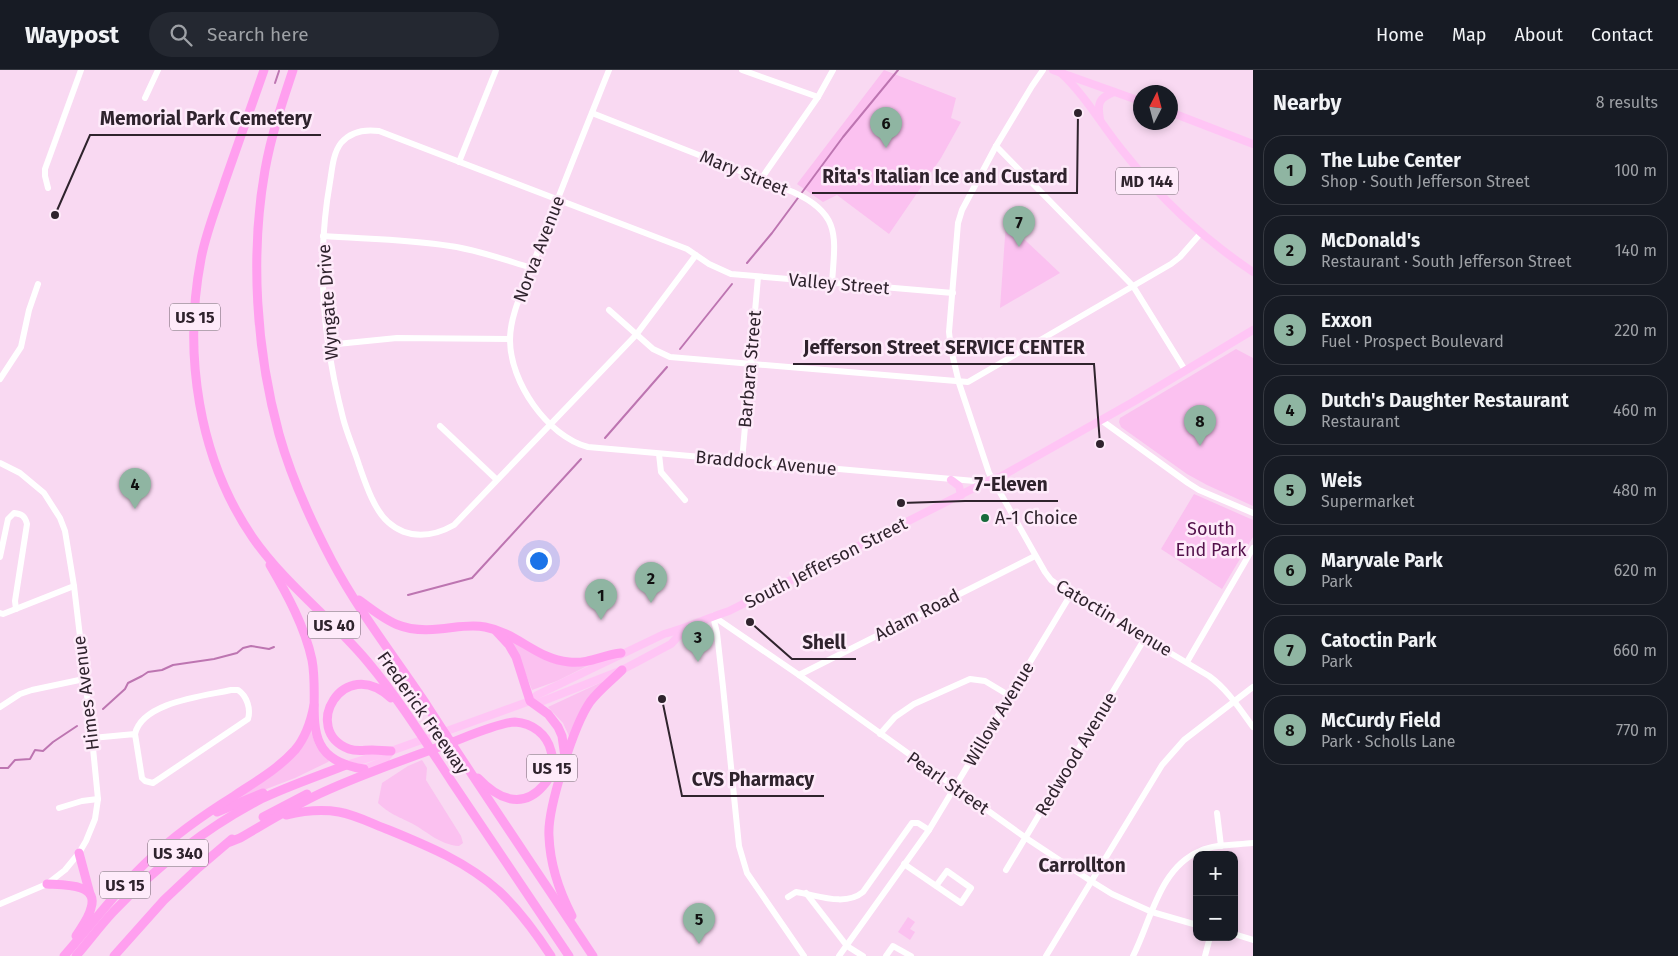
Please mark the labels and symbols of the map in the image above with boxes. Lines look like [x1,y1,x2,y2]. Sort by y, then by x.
north arrow [1133,85,1178,130]
callout: Memorial Park Cemetery [90,101,321,135]
text: Memorial Park Cemetery [100,107,312,130]
pin: 6 [870,107,902,148]
street label: Mary Street [697,145,792,201]
callout: Rita's Italian Ice and Custard [812,159,1077,193]
text: Rita's Italian Ice and Custard [822,165,1068,188]
road number: MD 144 [1116,168,1178,194]
street label: Norva Avenue [509,192,569,306]
pin: 7 [1003,206,1035,247]
street label: Wyngate Drive [313,243,343,361]
street label: Valley Street [787,269,891,299]
road number: US 15 [170,303,220,330]
street label: Barbara Street [734,309,766,429]
callout: Jefferson Street SERVICE CENTER [793,330,1094,364]
text: Jefferson Street SERVICE CENTER [802,336,1085,359]
pin: 8 [1184,405,1216,446]
street label: Braddock Avenue [695,446,837,480]
callout: 7-Eleven [965,467,1058,501]
pin: 4 [119,468,151,509]
text: 7-Eleven [974,473,1048,496]
place label: A-1 Choice [995,507,1078,529]
street label: South Jefferson Street [741,512,911,614]
marker: A-1 Choice [979,512,991,524]
park label: South End Park [1176,518,1247,561]
your location [526,548,552,574]
pin: 2 [635,562,667,603]
street label: Catoctin Avenue [1052,575,1176,661]
pin: 1 [585,579,617,620]
street label: Adam Road [871,584,963,646]
road number: US 40 [308,612,360,638]
pin: 3 [682,621,714,662]
callout: Shell [792,625,856,659]
text: Shell [802,631,846,654]
street label: Himes Avenue [68,634,104,752]
street label: Frederick Freeway [372,647,474,779]
street label: Willow Avenue [959,658,1039,770]
street label: Redwood Avenue [1030,688,1122,820]
street label: Pearl Street [903,747,994,820]
road number: US 15 [527,754,577,781]
callout: CVS Pharmacy [682,762,824,796]
text: CVS Pharmacy [692,768,814,791]
road number: US 340 [148,840,208,866]
district label: Carrollton [1038,854,1126,877]
road number: US 15 [100,872,150,898]
pin: 5 [683,903,715,944]

